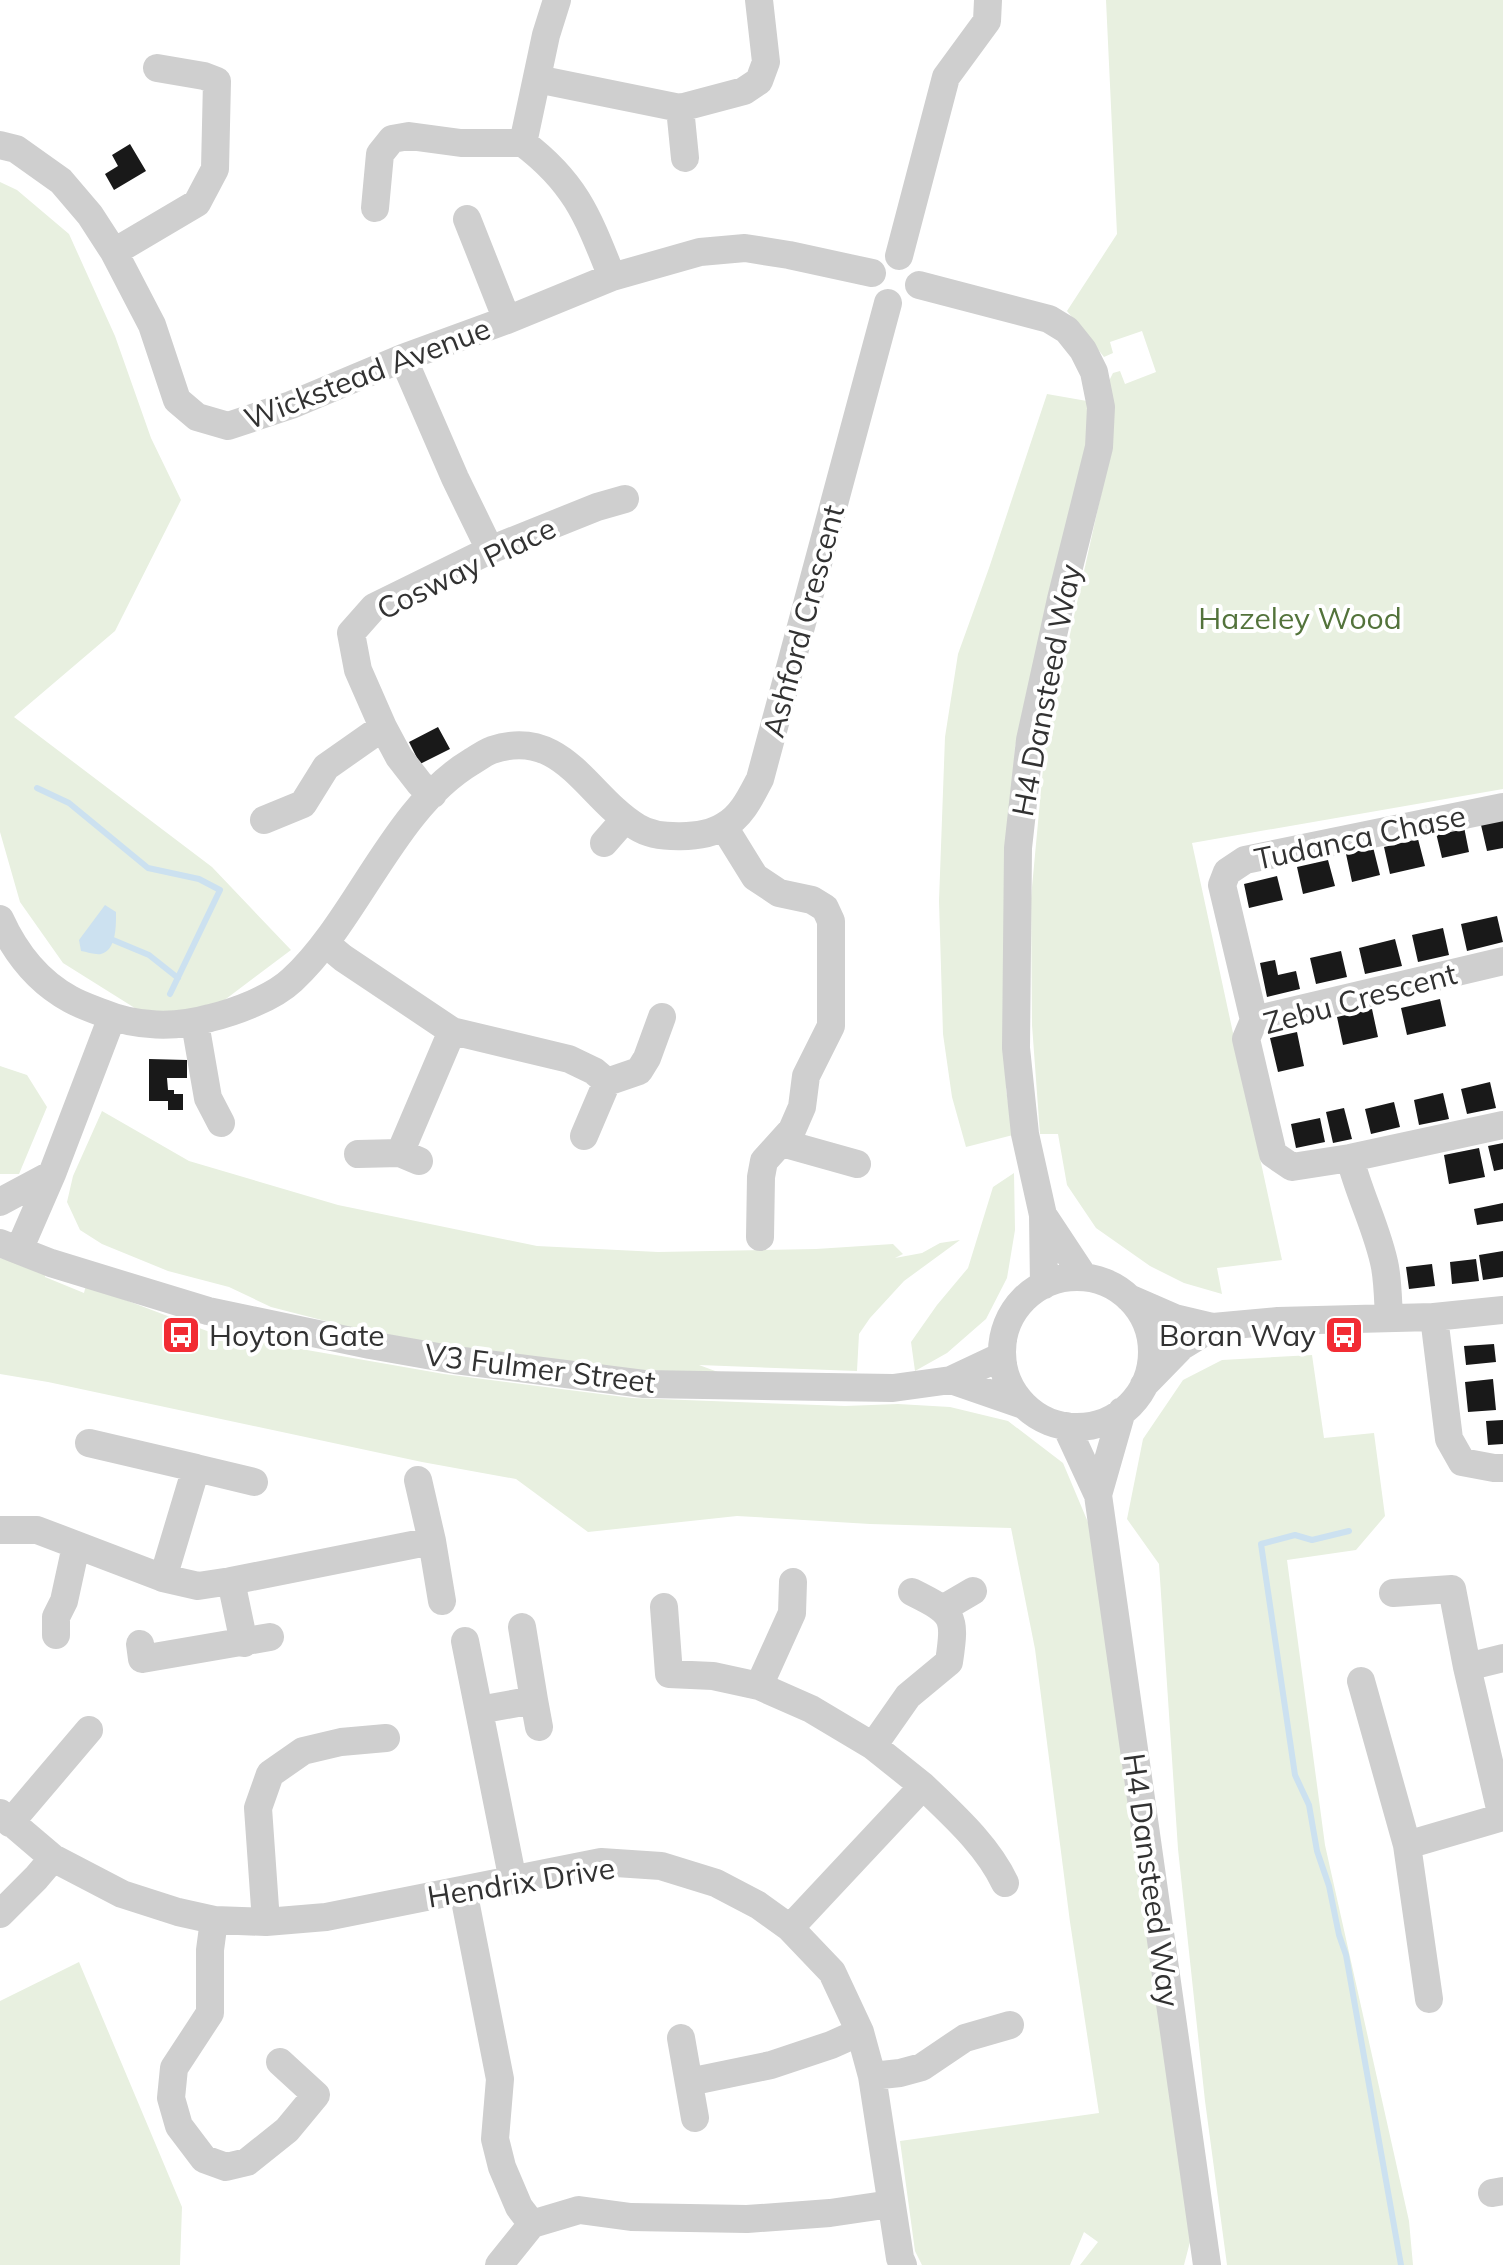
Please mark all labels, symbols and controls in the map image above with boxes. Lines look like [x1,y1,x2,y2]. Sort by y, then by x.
street label: Wickstead Avenue [239,309,495,437]
street label: Ashford Crescent [754,501,852,741]
street label: Cosway Place [370,508,562,628]
street label: H4 Dansteed Way [1003,561,1089,819]
park label: Hazeley Wood [1198,599,1402,637]
street label: Tudanca Chase [1251,796,1469,878]
street label: Zebu Crescent [1259,954,1461,1042]
bus stop icon: Hoyton Gate [160,1314,202,1356]
bus stop icon: Boran Way [1323,1314,1365,1356]
place label: Hoyton Gate [209,1316,385,1354]
place label: Boran Way [1159,1316,1316,1354]
street label: V3 Fulmer Street [423,1335,657,1401]
street label: H4 Dansteed Way [1115,1751,1189,2009]
street label: Hendrix Drive [425,1848,617,1916]

